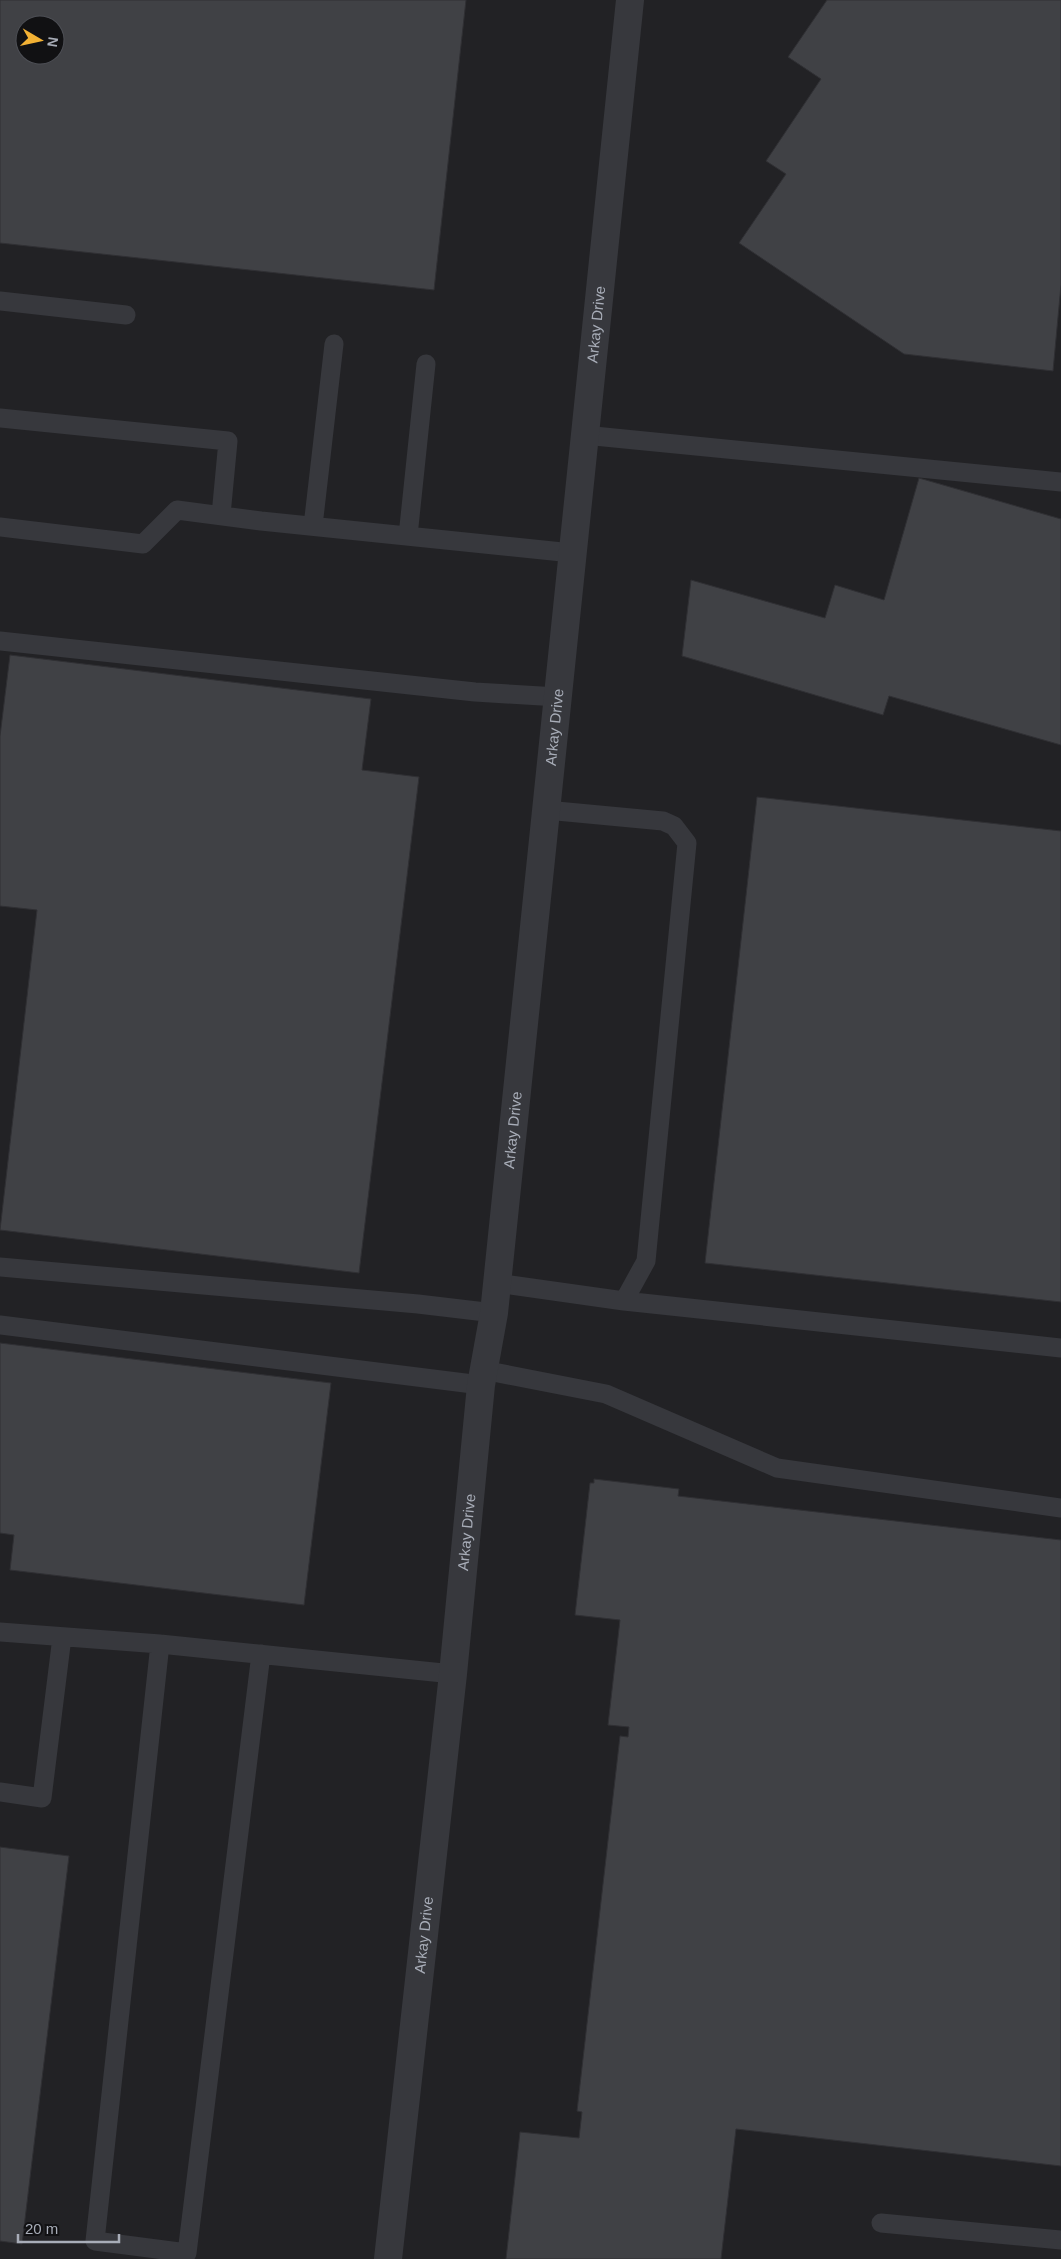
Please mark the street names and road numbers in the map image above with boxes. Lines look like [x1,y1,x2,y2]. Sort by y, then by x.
street label: Arkay Drive [583,285,608,364]
street label: Arkay Drive [542,688,567,767]
street label: Arkay Drive [500,1091,525,1169]
street label: Arkay Drive [454,1493,478,1572]
street label: Arkay Drive [411,1895,436,1974]

